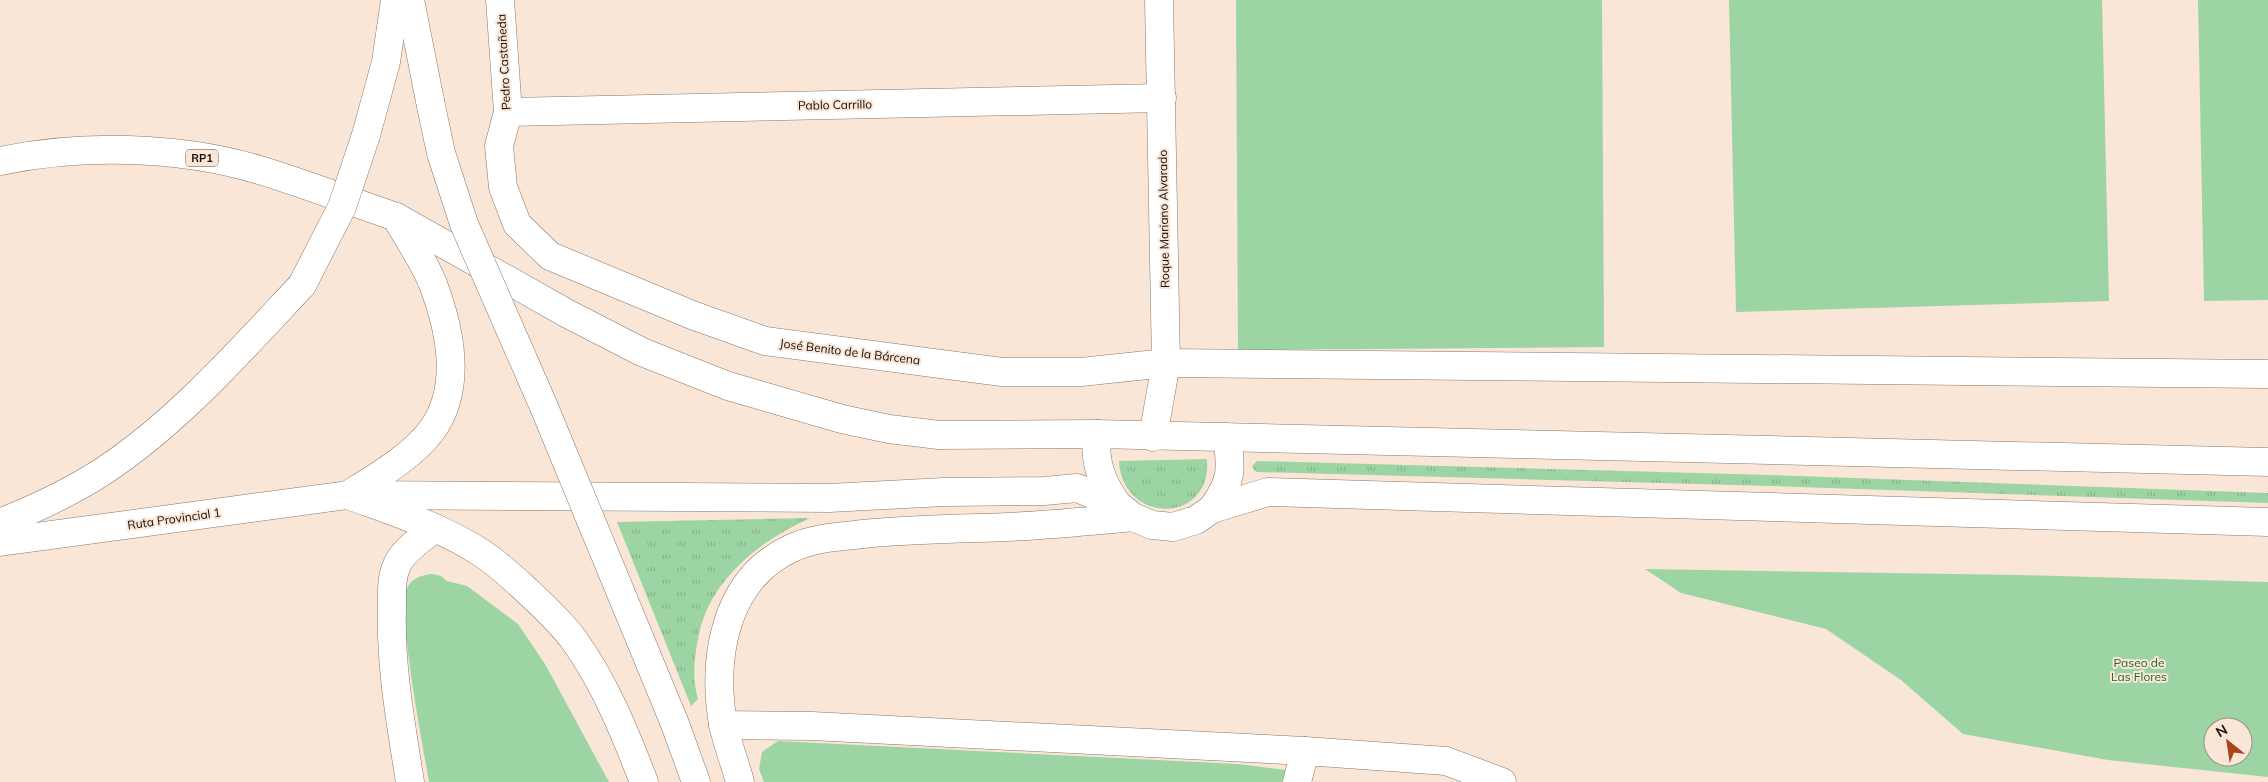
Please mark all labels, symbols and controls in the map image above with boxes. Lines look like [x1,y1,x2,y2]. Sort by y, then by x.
street label: Pedro Castañeda [493,14,514,110]
street label: Pablo Carrillo [798,96,872,113]
road number: RP1 [186,150,218,167]
street label: Roque Mariano Alvarado [1155,150,1172,288]
street label: José Benito de la Bárcena [779,335,921,368]
street label: Ruta Provincial 1 [126,505,221,532]
park label: Paseo de Las Flores [2111,655,2167,684]
north arrow [2203,717,2253,767]
text: N [2212,720,2231,741]

